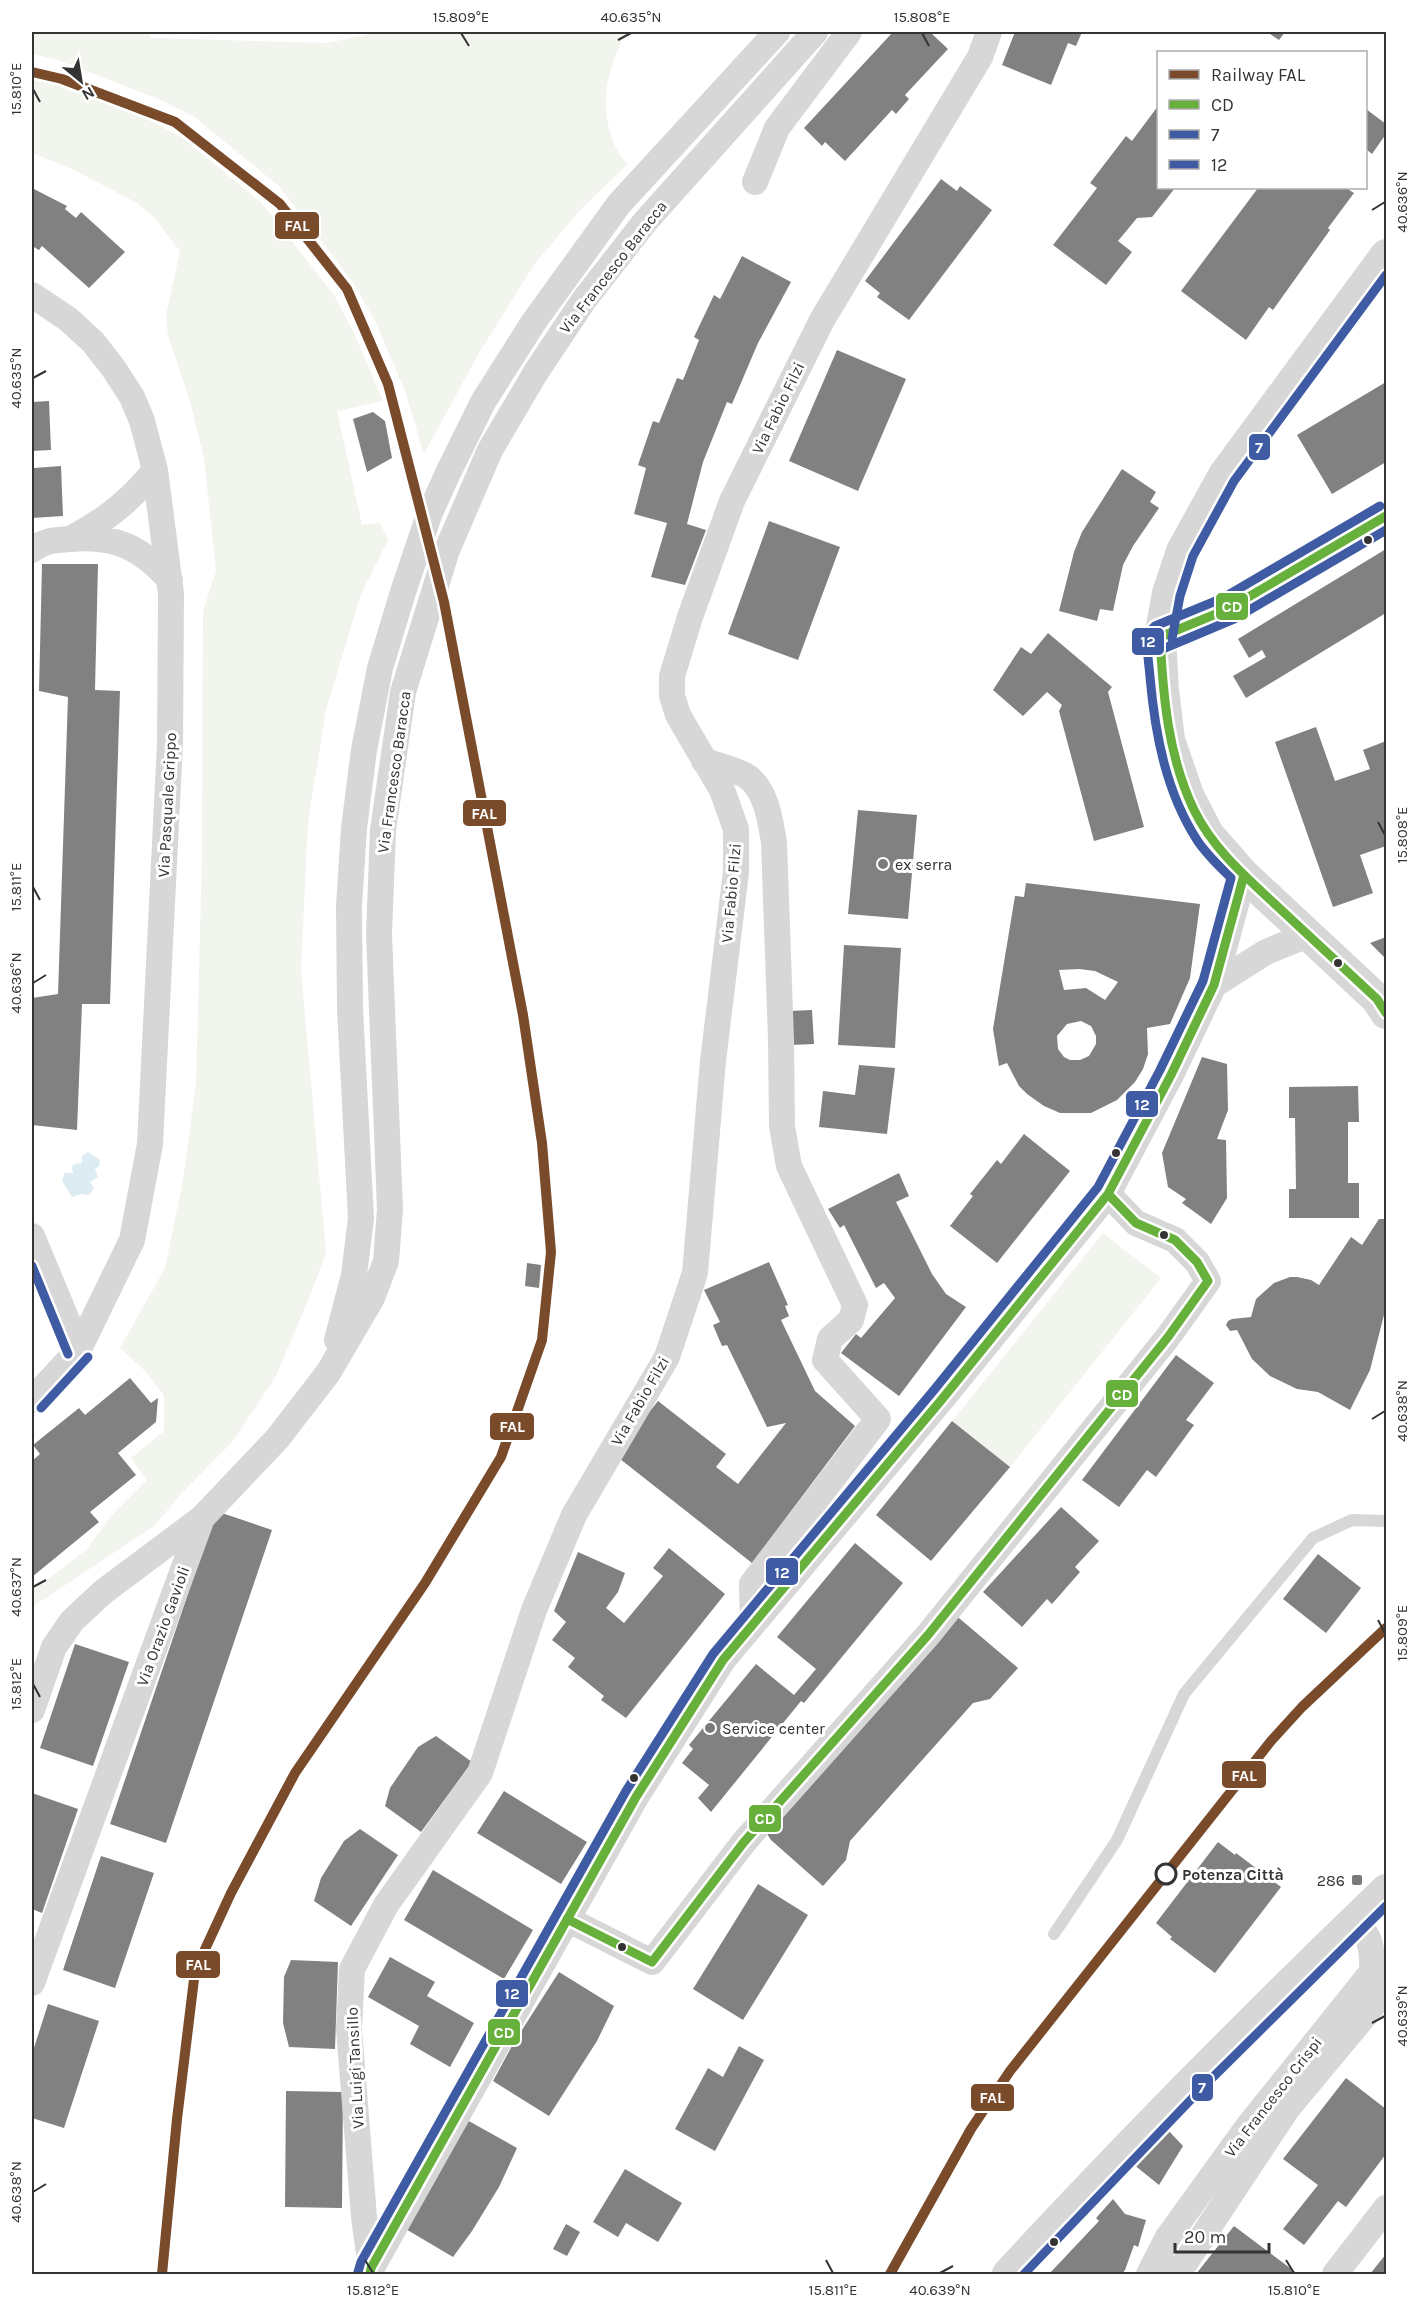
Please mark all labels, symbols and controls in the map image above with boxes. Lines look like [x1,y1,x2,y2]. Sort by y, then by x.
text: 15.809°E [433,8,489,26]
text: 40.635°N [600,8,662,26]
text: 15.808°E [894,8,950,26]
north arrow [51,51,111,111]
legend [1157,51,1367,189]
text: 15.810°E [7,63,25,115]
text: Railway FAL [1211,64,1306,86]
text: N [79,82,98,105]
text: CD [1211,94,1234,116]
text: 7 [1211,124,1220,146]
text: 12 [1211,154,1227,176]
text: 40.636°N [1393,171,1411,233]
street label: Via Francesco Baracca [555,197,671,337]
line badge: FAL [274,211,320,240]
text: FAL [284,216,310,235]
text: 40.635°N [7,347,25,409]
street label: Via Fabio Filzi [748,359,808,457]
line badge: 7 [1248,433,1271,461]
text: 7 [1255,438,1263,457]
unlabelled marker [1362,534,1374,546]
line badge: CD [1215,592,1249,621]
text: CD [1221,597,1243,616]
line badge: 12 [1131,627,1165,656]
text: 12 [1140,632,1156,651]
street label: Via Francesco Baracca [373,690,415,854]
street label: Via Pasquale Grippo [154,732,180,878]
line badge: FAL [462,799,507,827]
text: FAL [471,804,497,823]
text: 15.808°E [1393,807,1411,863]
street label: Via Fabio Filzi [717,842,745,944]
place label: ex serra [895,855,952,874]
marker: ex serra [876,857,890,871]
text: 15.811°E [7,863,25,911]
text: 40.636°N [7,952,25,1014]
unlabelled marker [1332,957,1344,969]
line badge: 12 [1125,1090,1159,1118]
text: 12 [1134,1095,1150,1114]
unlabelled marker [1110,1147,1122,1159]
unlabelled marker [1158,1229,1170,1241]
street label: Via Fabio Filzi [607,1353,673,1449]
line badge: CD [1105,1379,1139,1408]
text: 40.638°N [1393,1380,1411,1442]
text: CD [1111,1385,1133,1404]
line badge: FAL [489,1412,535,1441]
text: FAL [499,1417,525,1436]
text: 40.637°N [7,1557,25,1617]
line badge: 12 [765,1557,799,1586]
street label: Via Orazio Gavioli [133,1563,193,1689]
text: 12 [774,1563,790,1582]
text: 15.809°E [1393,1605,1411,1661]
text: 15.812°E [7,1658,25,1710]
place label: Service center [722,1719,825,1738]
marker: Service center [703,1721,717,1735]
line badge: FAL [1221,1760,1267,1789]
text: FAL [1231,1766,1257,1785]
unlabelled marker [628,1772,640,1784]
line badge: CD [748,1804,782,1833]
text: CD [754,1809,776,1828]
marker: Potenza Città [1155,1863,1177,1885]
place label: Potenza Città [1182,1865,1284,1884]
place label: 286 [1317,1871,1345,1890]
marker: 286 [1350,1873,1364,1887]
unlabelled marker [616,1941,628,1953]
line badge: FAL [175,1950,221,1979]
text: FAL [185,1955,211,1974]
line badge: 12 [495,1979,529,2008]
text: 12 [504,1984,520,2003]
text: 40.639°N [1393,1985,1411,2047]
street label: Via Luigi Tansillo [342,2007,368,2129]
line badge: CD [487,2018,521,2046]
text: CD [493,2023,515,2042]
street label: Via Francesco Crispi [1220,2033,1326,2161]
line badge: 7 [1191,2073,1214,2102]
text: 7 [1198,2078,1206,2097]
line badge: FAL [970,2083,1015,2112]
text: FAL [979,2088,1005,2107]
text: 40.638°N [7,2161,25,2223]
scale bar [1175,2216,1270,2254]
text: 20 m [1184,2226,1226,2248]
unlabelled marker [1048,2236,1060,2248]
text: 15.812°E [347,2281,399,2299]
text: 15.811°E [809,2281,857,2299]
text: 40.639°N [909,2281,971,2299]
text: 15.810°E [1268,2281,1320,2299]

